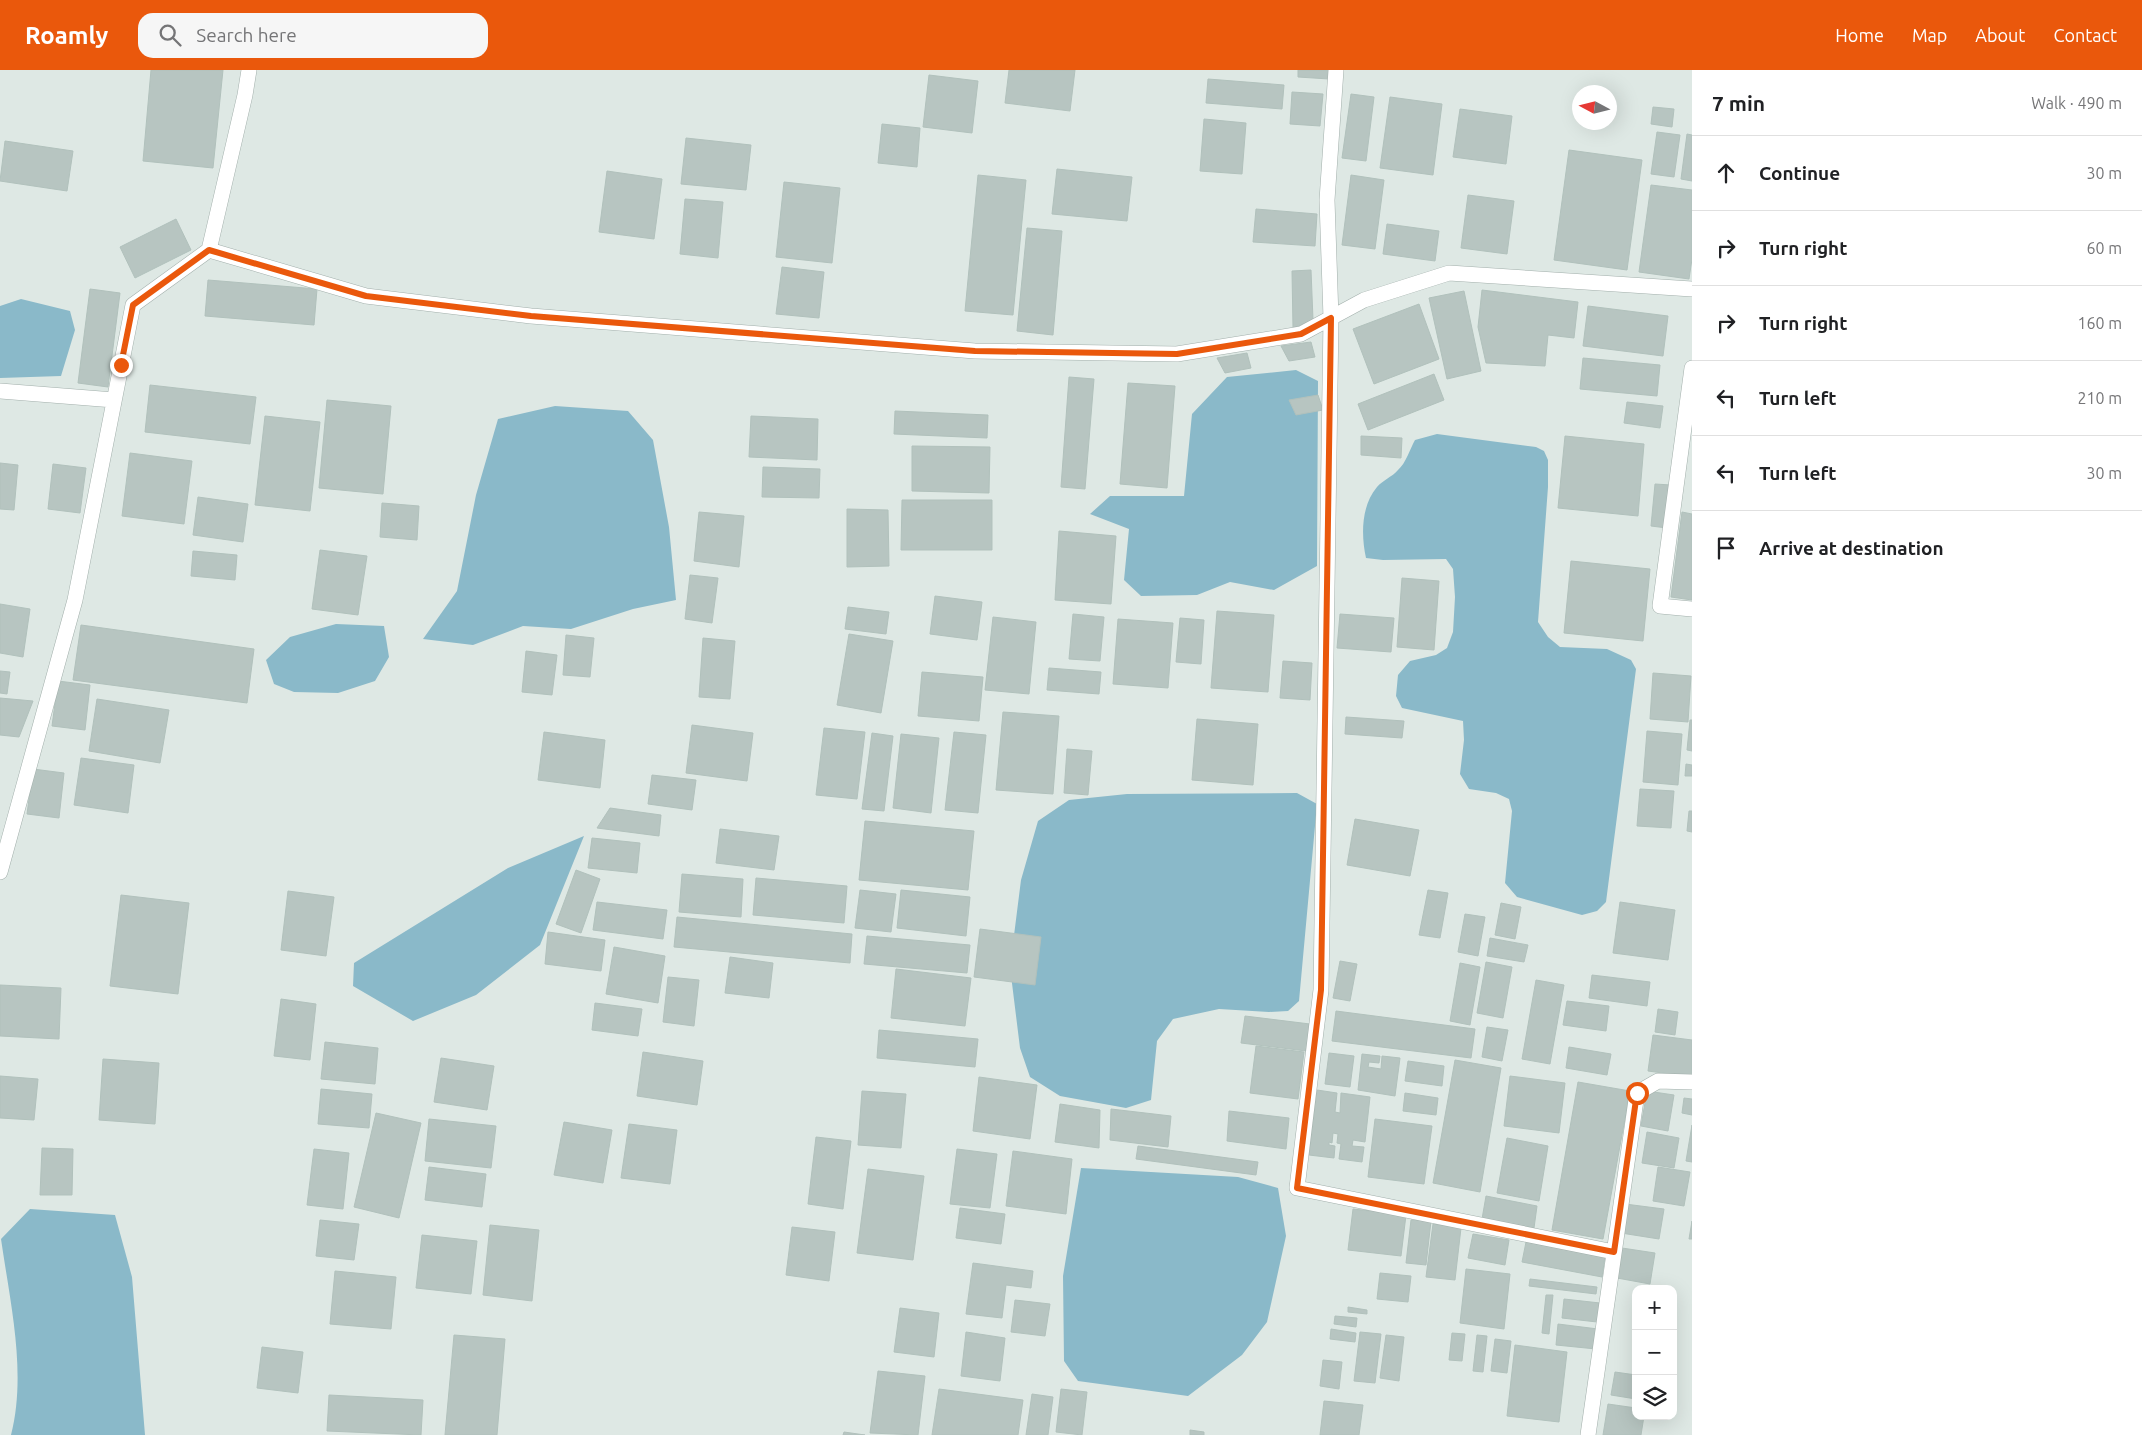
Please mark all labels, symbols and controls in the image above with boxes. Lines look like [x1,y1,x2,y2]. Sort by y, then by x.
search box [138,13,488,58]
icon: search [156,21,184,49]
text: Roamly [25,22,108,49]
text: Search here [196,24,297,46]
text: Home [1835,25,1884,45]
text: Map [1912,25,1947,45]
text: About [1975,25,2025,45]
text: Contact [2053,25,2117,45]
north arrow [1572,85,1617,130]
text: 7 min [1712,91,1765,115]
text: Walk · 490 m [2031,94,2122,112]
icon: ahead [1712,159,1740,187]
text: Continue [1759,162,1840,184]
text: 30 m [2086,164,2122,182]
icon: right [1712,234,1740,262]
text: Turn right [1759,237,1847,259]
text: 60 m [2086,239,2122,257]
icon: right [1712,309,1740,337]
text: Turn right [1759,312,1847,334]
text: 160 m [2077,314,2122,332]
route end [110,354,133,377]
icon: left [1712,384,1740,412]
text: Turn left [1759,387,1837,409]
text: 210 m [2077,389,2122,407]
icon: left [1712,459,1740,487]
text: Turn left [1759,462,1837,484]
text: 30 m [2086,464,2122,482]
icon: arrive [1712,534,1740,562]
text: Arrive at destination [1759,537,1944,559]
route start [1626,1082,1649,1105]
map controls [1632,1285,1677,1420]
button: + [1632,1285,1677,1330]
button: − [1632,1330,1677,1375]
button: layers [1632,1375,1677,1420]

